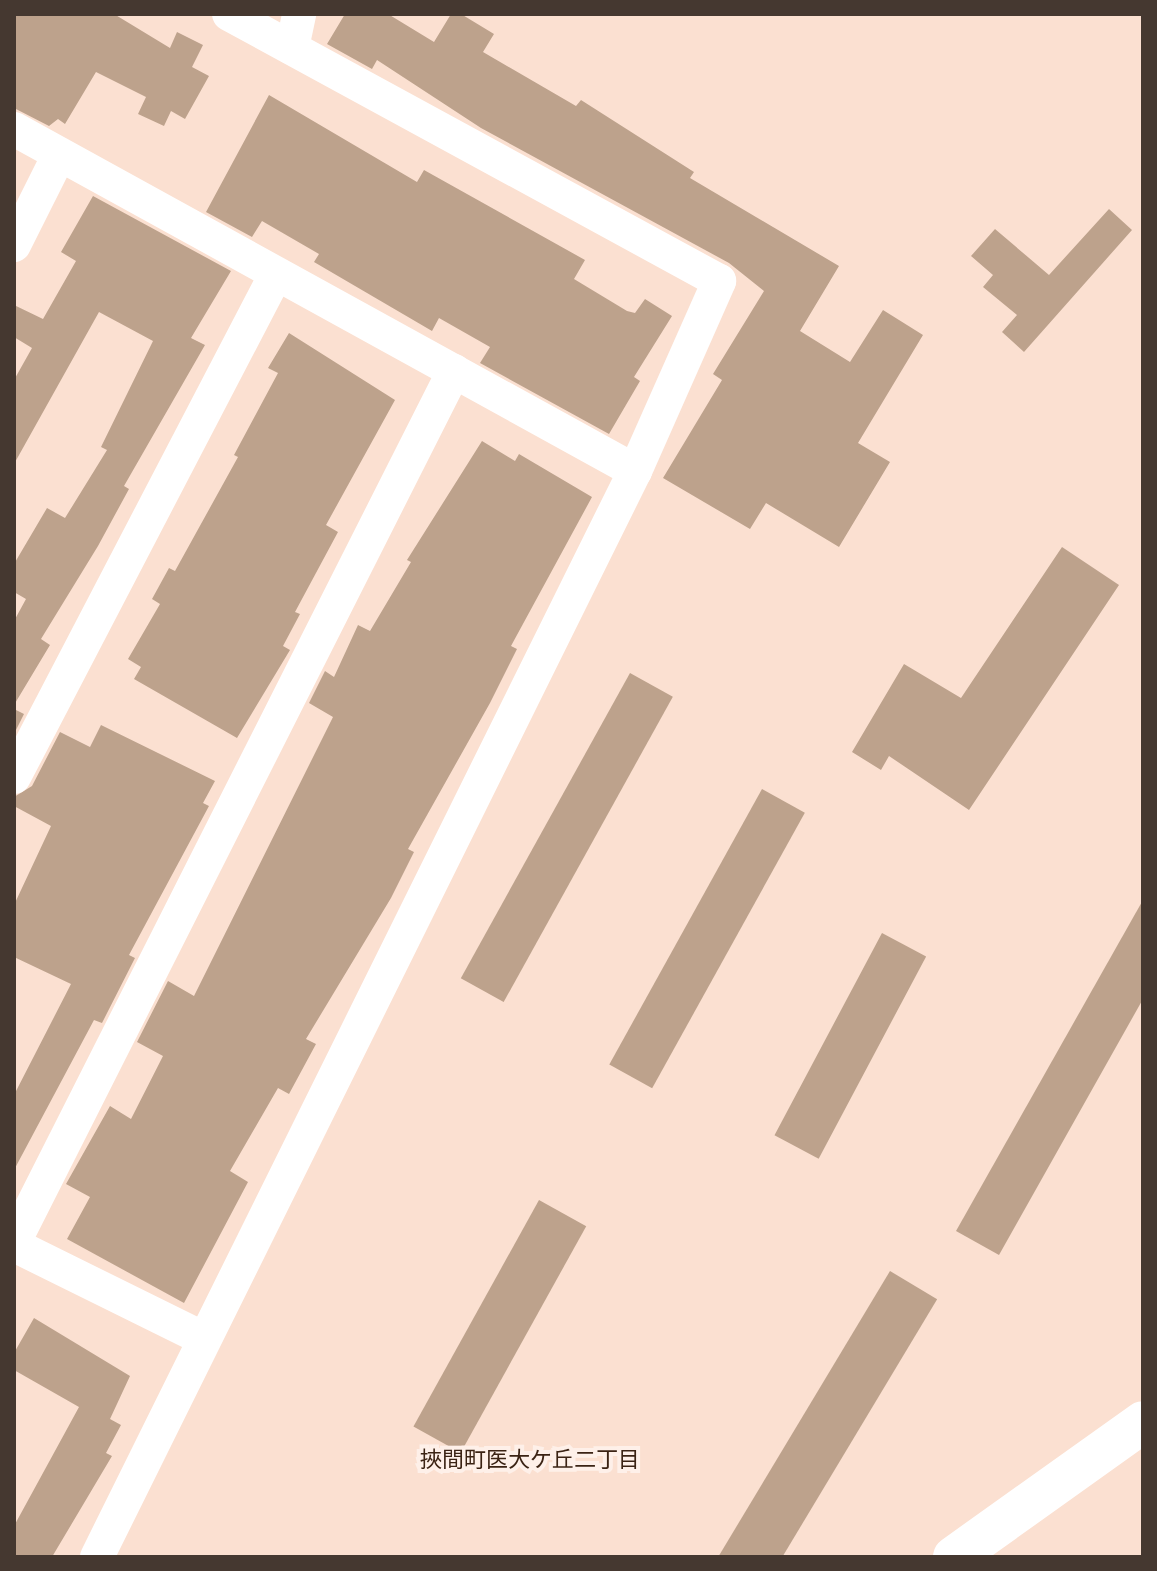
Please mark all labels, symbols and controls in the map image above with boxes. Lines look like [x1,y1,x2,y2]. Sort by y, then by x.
district label: 挾間町医大ケ丘二丁目 [420,1447,640,1473]

